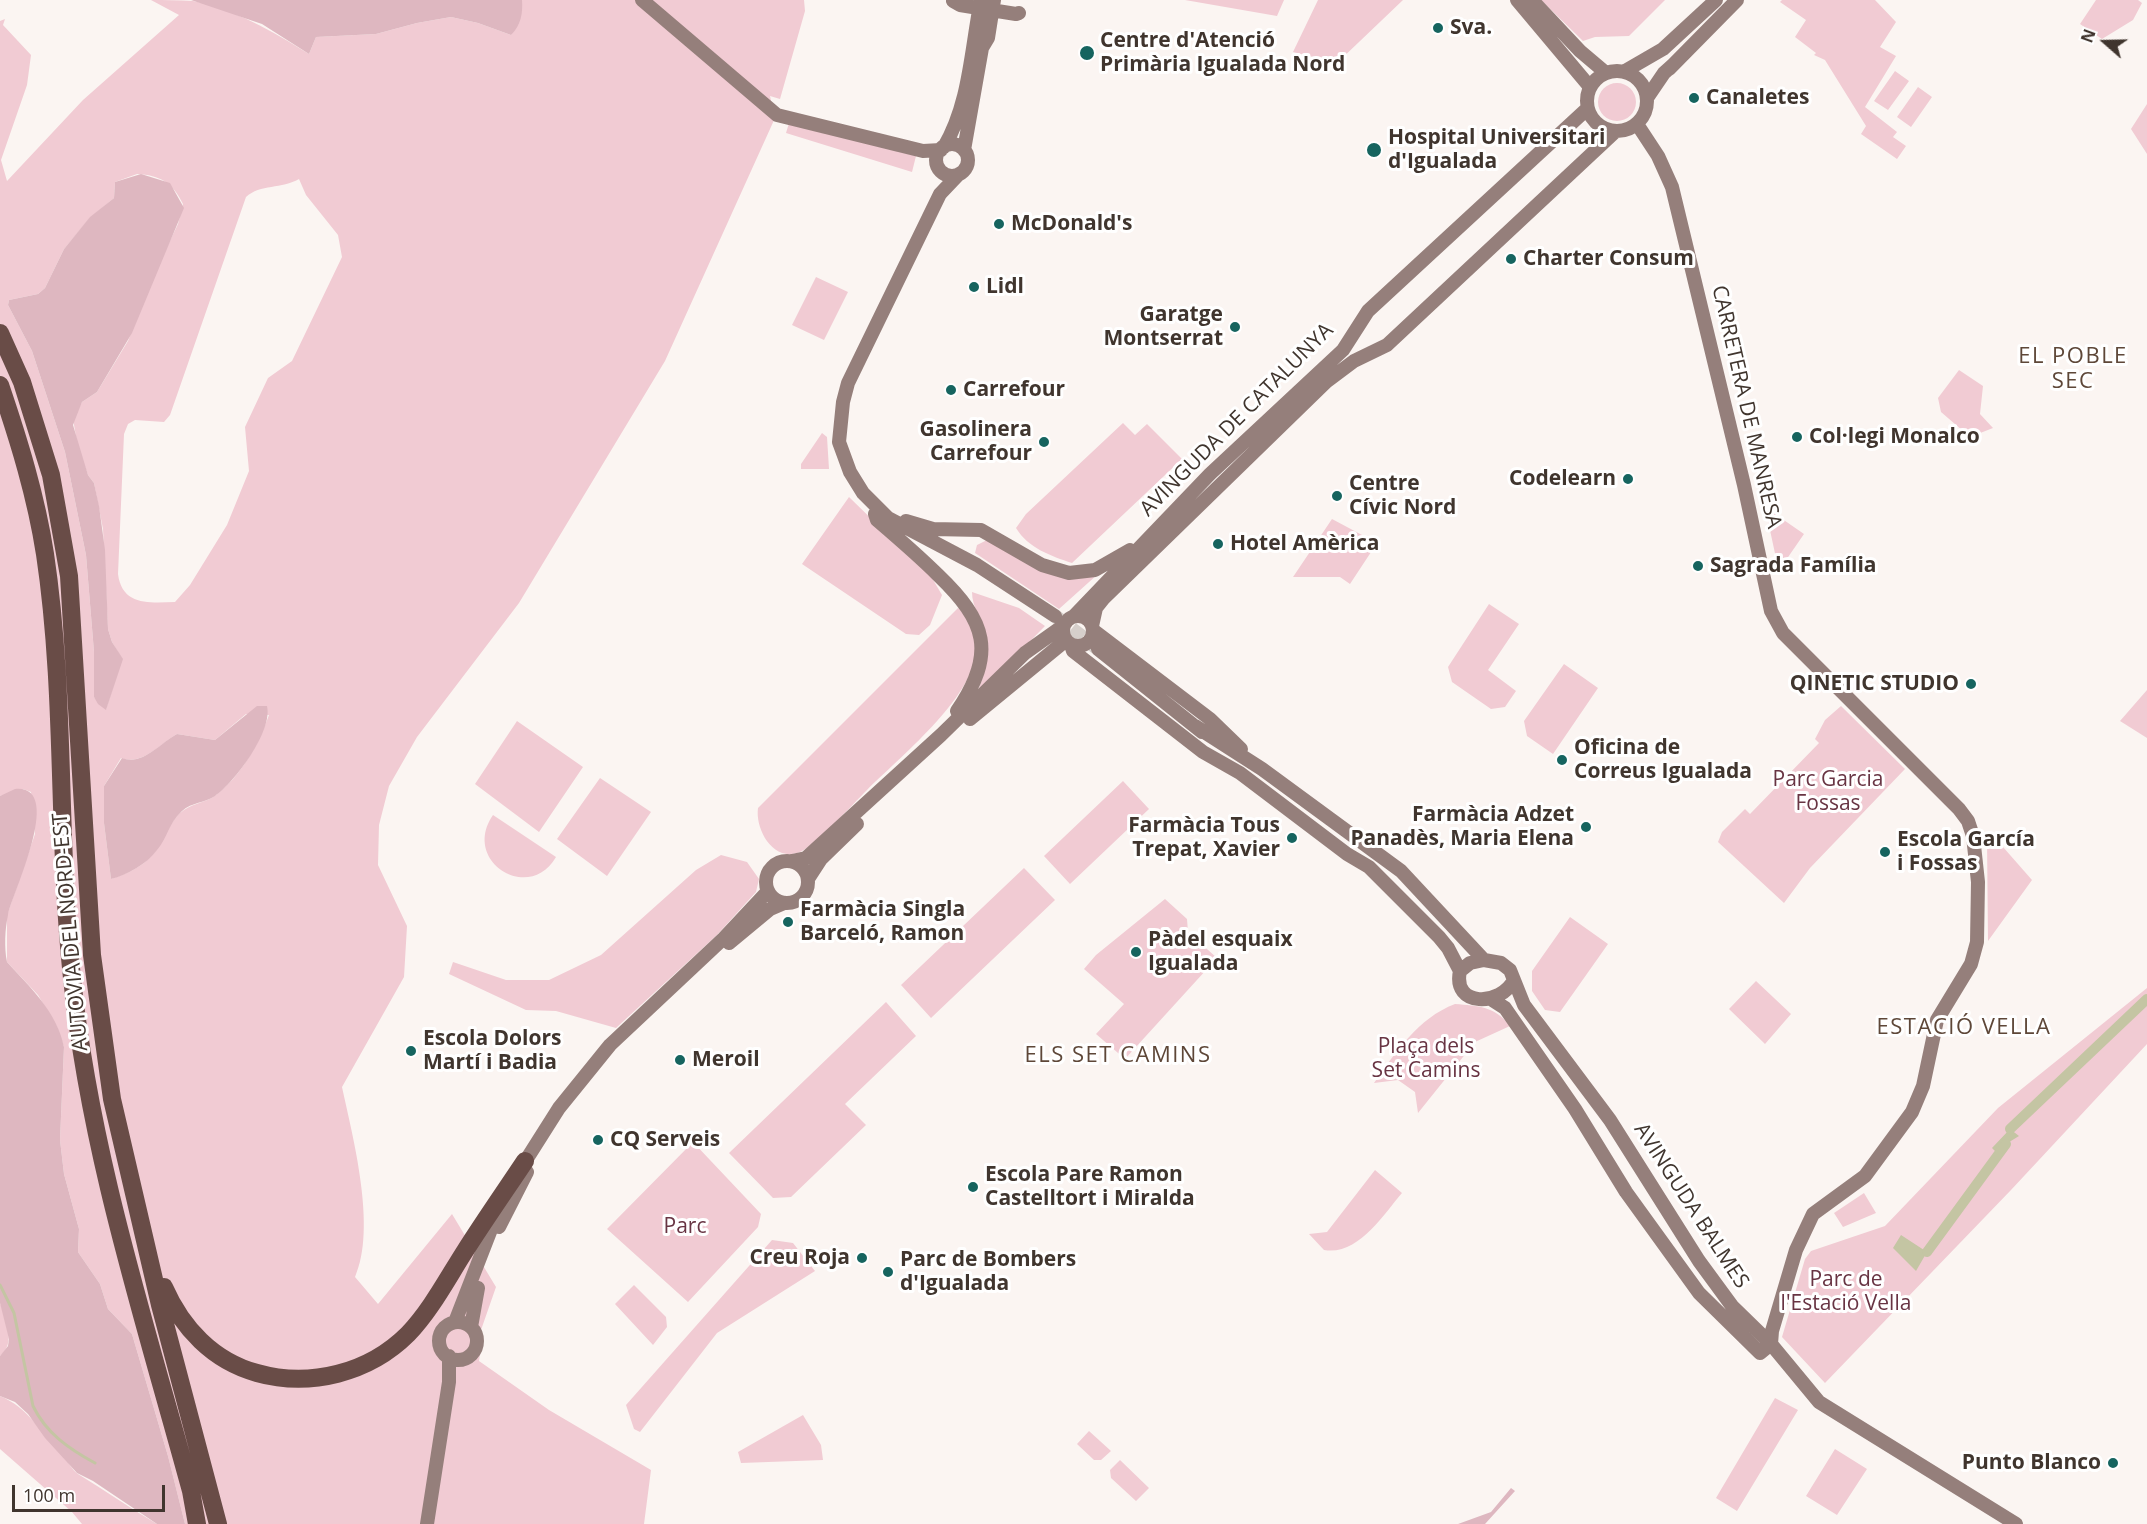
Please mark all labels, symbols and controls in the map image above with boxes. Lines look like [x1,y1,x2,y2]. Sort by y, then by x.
north arrow [2075,12,2135,72]
place label: Sva. [1450,15,1492,41]
marker: Sva. [1431,21,1445,35]
text: N [2076,26,2101,46]
place label: Centre d'Atenció Primària Igualada Nord [1100,28,1345,78]
marker: Centre d'Atenció Primària Igualada Nord [1078,44,1096,62]
place label: Canaletes [1706,85,1809,111]
marker: Canaletes [1687,91,1701,105]
place label: Hospital Universitari d'Igualada [1388,125,1605,175]
marker: Hospital Universitari d'Igualada [1365,141,1383,159]
place label: McDonald's [1011,211,1132,237]
marker: McDonald's [992,217,1006,231]
place label: Charter Consum [1523,246,1694,272]
marker: Charter Consum [1504,252,1518,266]
place label: Lidl [986,274,1024,300]
marker: Lidl [967,280,981,294]
street label: CARRETERA DE MANRESA [1706,283,1786,531]
place label: Garatge Montserrat [1104,302,1223,352]
street label: AVINGUDA DE CATALUNYA [1135,318,1339,522]
marker: Garatge Montserrat [1228,320,1242,334]
district label: EL POBLE SEC [2018,344,2128,396]
place label: Carrefour [963,377,1065,403]
marker: Carrefour [944,383,958,397]
place label: Gasolinera Carrefour [919,417,1032,467]
place label: Col·legi Monalco [1809,424,1980,450]
marker: Col·legi Monalco [1790,430,1804,444]
marker: Gasolinera Carrefour [1037,435,1051,449]
place label: Codelearn [1509,466,1616,492]
place label: Centre Cívic Nord [1349,471,1456,521]
marker: Codelearn [1621,472,1635,486]
marker: Centre Cívic Nord [1330,489,1344,503]
place label: Hotel Amèrica [1230,531,1379,557]
marker: Hotel Amèrica [1211,537,1225,551]
place label: Sagrada Família [1710,553,1877,579]
marker: Sagrada Família [1691,559,1705,573]
place label: QINETIC STUDIO [1790,671,1959,697]
marker: QINETIC STUDIO [1964,677,1978,691]
place label: Oficina de Correus Igualada [1574,735,1752,785]
marker: Oficina de Correus Igualada [1555,753,1569,767]
park label: Parc Garcia Fossas [1773,767,1883,817]
place label: Farmàcia Adzet Panadès, Maria Elena [1350,802,1574,852]
street label: AUTOVIA DEL NORD-EST [48,812,94,1052]
place label: Farmàcia Tous Trepat, Xavier [1128,813,1280,863]
marker: Farmàcia Adzet Panadès, Maria Elena [1579,820,1593,834]
place label: Escola García i Fossas [1897,827,2035,877]
marker: Farmàcia Tous Trepat, Xavier [1285,831,1299,845]
marker: Escola García i Fossas [1878,845,1892,859]
place label: Farmàcia Singla Barceló, Ramon [800,897,965,947]
marker: Farmàcia Singla Barceló, Ramon [781,915,795,929]
place label: Pàdel esquaix Igualada [1148,927,1293,977]
marker: Pàdel esquaix Igualada [1129,945,1143,959]
district label: ESTACIÓ VELLA [1877,1015,2051,1041]
place label: Escola Dolors Martí i Badia [423,1026,561,1076]
park label: Plaça dels Set Camins [1372,1034,1480,1084]
district label: ELS SET CAMINS [1025,1043,1211,1069]
marker: Escola Dolors Martí i Badia [404,1044,418,1058]
place label: Meroil [692,1047,760,1073]
marker: Meroil [673,1053,687,1067]
street label: AVINGUDA BALMES [1628,1119,1754,1293]
place label: CQ Serveis [610,1127,720,1153]
marker: CQ Serveis [591,1133,605,1147]
place label: Escola Pare Ramon Castelltort i Miralda [985,1162,1195,1212]
marker: Escola Pare Ramon Castelltort i Miralda [966,1180,980,1194]
park label: Parc [664,1214,706,1240]
place label: Creu Roja [749,1245,850,1271]
place label: Parc de Bombers d'Igualada [900,1247,1076,1297]
marker: Creu Roja [855,1251,869,1265]
marker: Parc de Bombers d'Igualada [881,1265,895,1279]
park label: Parc de l'Estació Vella [1781,1267,1911,1317]
place label: Punto Blanco [1962,1450,2101,1476]
marker: Punto Blanco [2106,1456,2120,1470]
scale bar [15,1473,168,1511]
text: 100 m [23,1483,75,1507]

